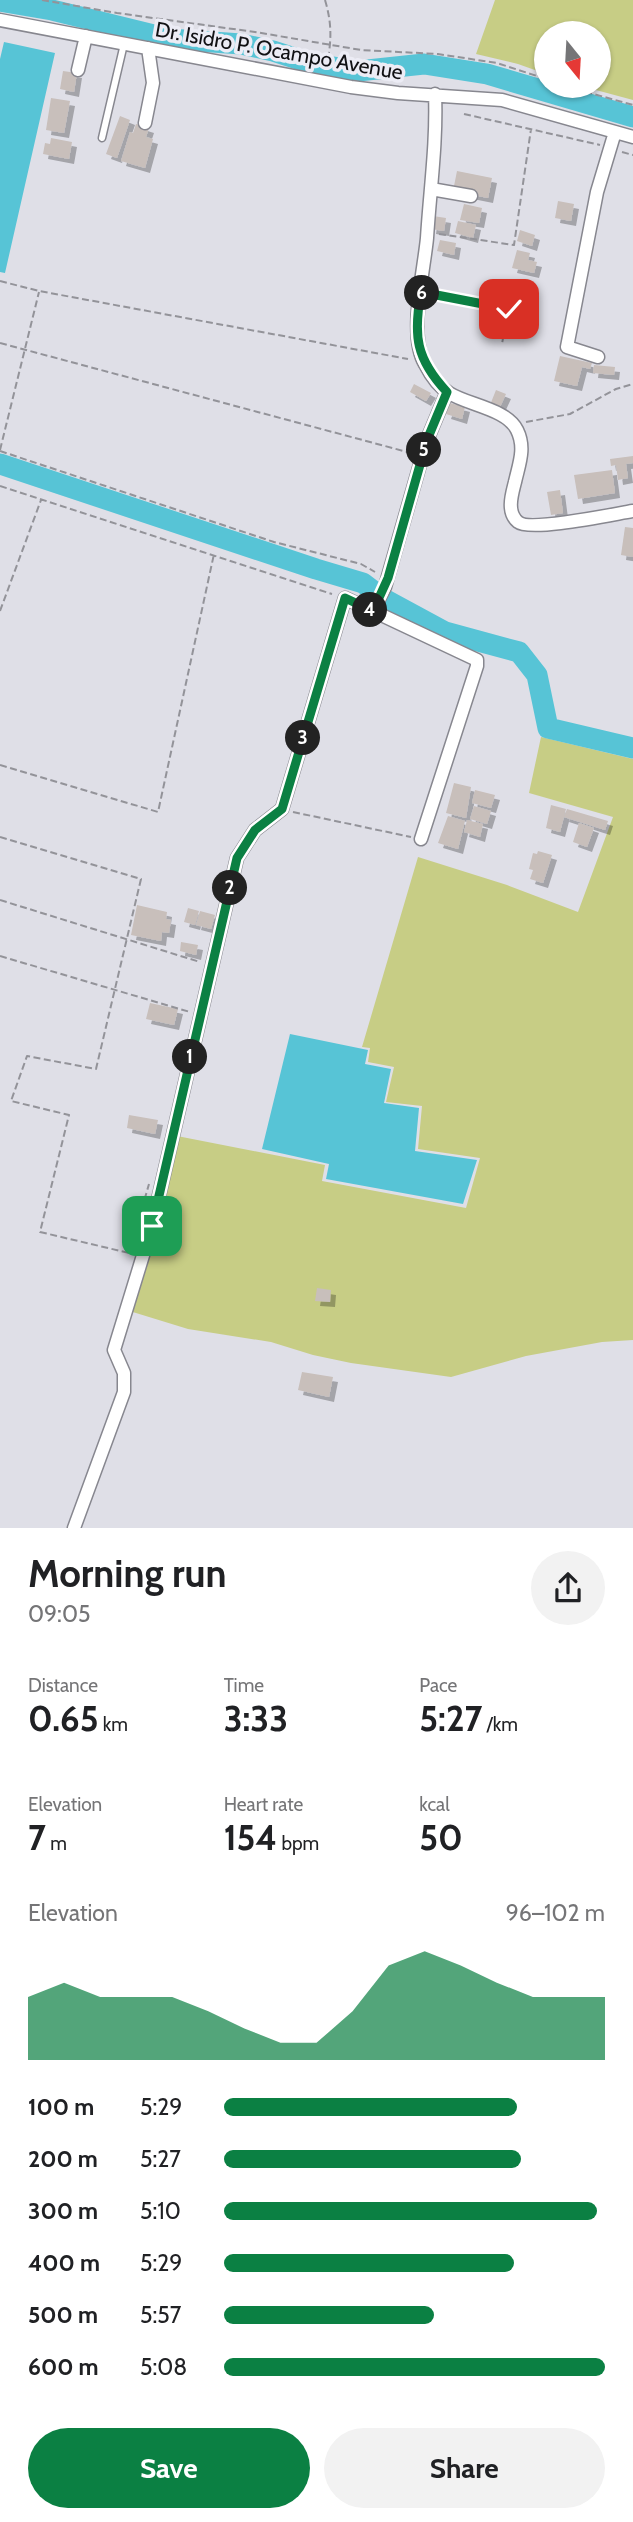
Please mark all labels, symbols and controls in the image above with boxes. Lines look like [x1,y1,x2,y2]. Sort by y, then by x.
street label: Dr. Isidro P. Ocampo Avenue [153,16,405,85]
north arrow [534,21,611,98]
map controls [534,21,611,98]
pin: 6 [404,276,440,310]
pin [479,279,539,339]
text: 6 [416,281,427,304]
icon: check [490,290,528,328]
pin: 5 [406,433,442,468]
text: 5 [418,438,429,461]
pin: 4 [352,592,388,628]
text: 4 [364,598,375,621]
pin: 3 [286,720,320,756]
text: 3 [297,726,308,749]
pin: 2 [212,870,247,906]
text: 2 [224,876,235,899]
pin: 1 [172,1040,208,1074]
text: 1 [186,1045,193,1068]
pin [122,1196,182,1256]
icon: arrive [133,1207,171,1245]
text: Morning run [28,1550,227,1597]
button: share [531,1551,605,1625]
text: 09:05 [28,1600,90,1628]
text: Distance [28,1674,98,1697]
text: Time [224,1674,264,1697]
text: Pace [419,1674,457,1697]
text: 0.65 [28,1697,99,1740]
text: 3:33 [224,1697,288,1740]
text: 5:27 [419,1697,482,1740]
text: km [99,1713,128,1736]
text: /km [482,1713,518,1736]
text: Elevation [28,1793,102,1816]
text: Heart rate [224,1793,303,1816]
text: kcal [419,1793,450,1816]
text: 7 [28,1816,46,1859]
text: 154 [224,1816,277,1859]
text: 50 [419,1816,463,1859]
text: m [46,1832,67,1855]
text: bpm [277,1832,319,1855]
text: Elevation [28,1899,118,1927]
text: 96–102 m [506,1899,605,1927]
text: 100 m [28,2093,94,2121]
text: 5:29 [140,2093,182,2121]
text: 200 m [28,2145,98,2173]
text: 5:27 [140,2145,181,2173]
text: 300 m [28,2197,98,2225]
text: 5:10 [140,2197,181,2225]
text: 400 m [28,2249,100,2277]
text: 5:29 [140,2249,182,2277]
text: 500 m [28,2301,98,2329]
text: 5:57 [140,2301,181,2329]
text: 600 m [28,2353,99,2381]
text: 5:08 [140,2353,187,2381]
button: Save [28,2428,310,2508]
button: Share [324,2428,605,2508]

